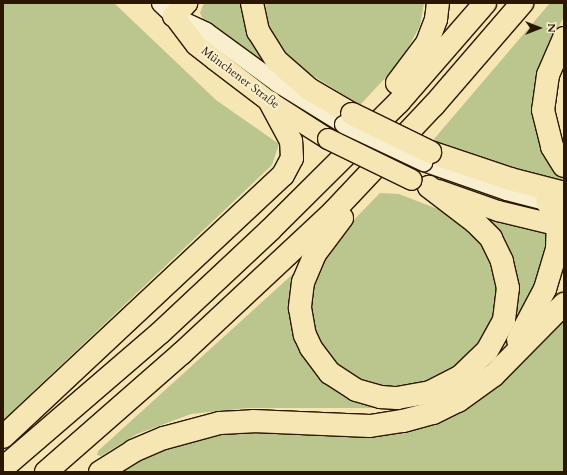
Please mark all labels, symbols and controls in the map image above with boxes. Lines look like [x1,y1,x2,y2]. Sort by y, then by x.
north arrow [519,8,559,48]
text: N [544,23,559,33]
street label: Münchener Straße [198,44,282,112]

